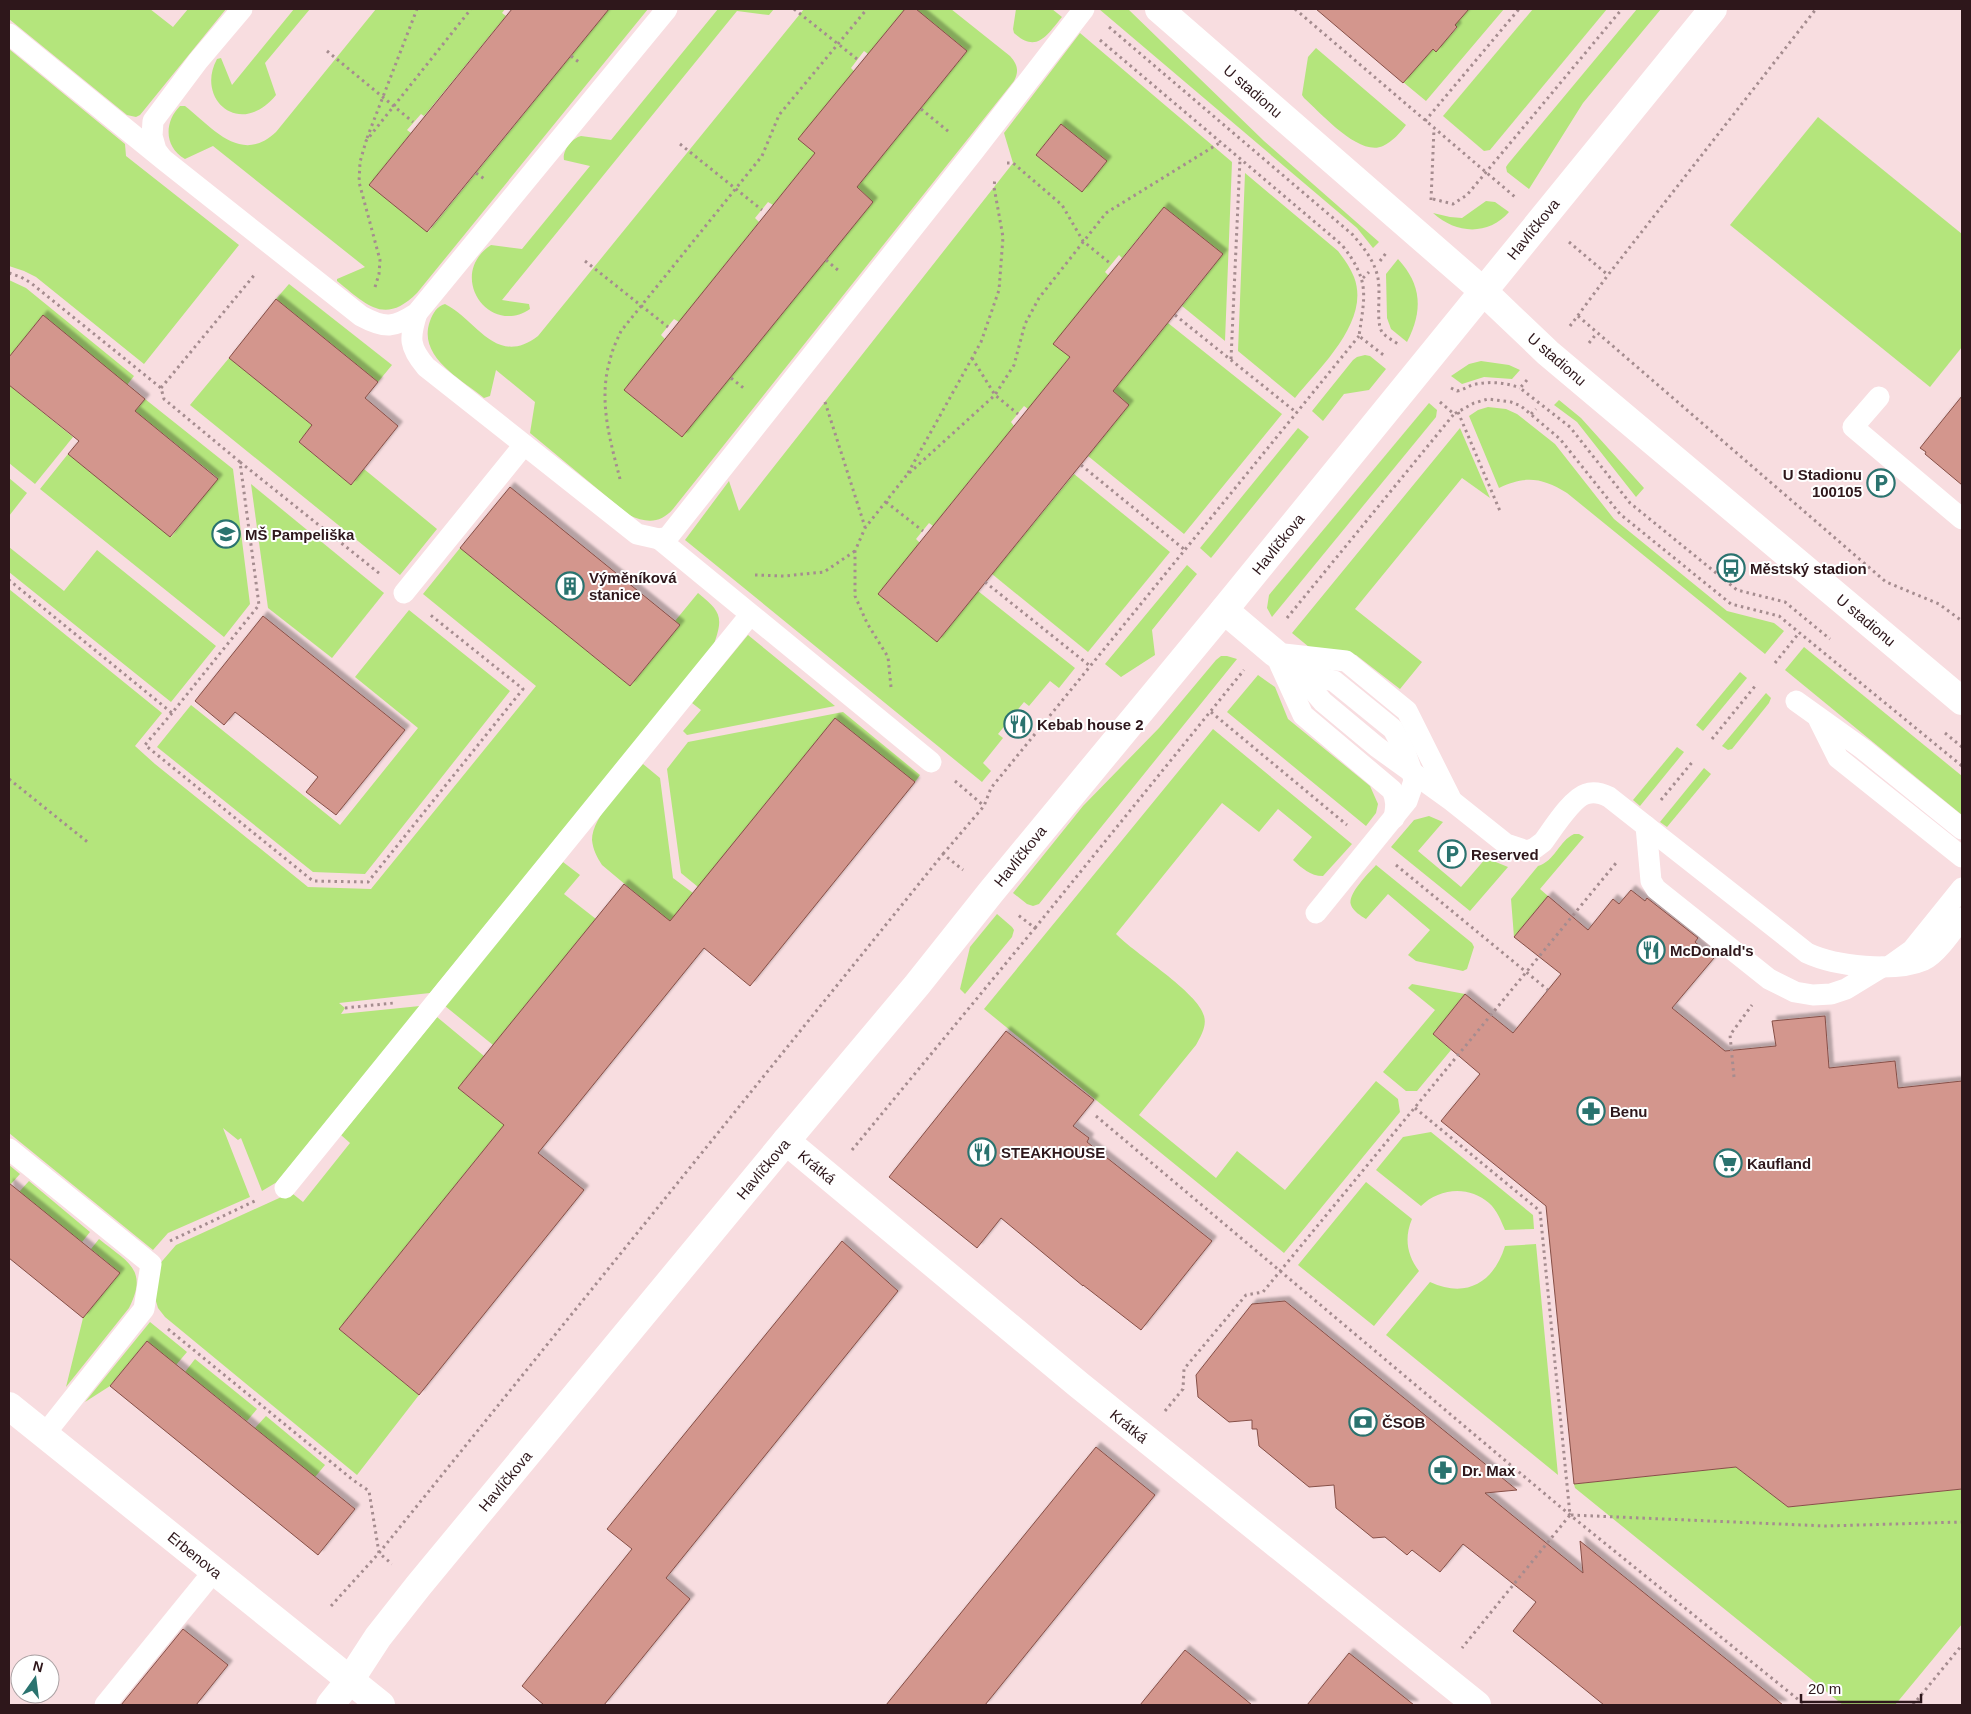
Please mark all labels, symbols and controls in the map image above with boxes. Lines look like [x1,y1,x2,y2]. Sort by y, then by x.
street label: U stadionu [1220,61,1286,121]
street label: Havlíčkova [1503,195,1563,263]
street label: U stadionu [1524,329,1590,389]
place label: U Stadionu 100105 [1783,466,1862,500]
parking icon: U Stadionu 100105 [1866,468,1896,498]
street label: Havlíčkova [1248,510,1308,578]
school or university icon: MŠ Pampeliška [211,519,241,549]
place label: MŠ Pampeliška [245,526,355,543]
bus stop icon: Městský stadion [1716,553,1746,583]
place label: Městský stadion [1750,560,1867,577]
place label: Výměníková stanice [589,569,677,603]
building icon: Výměníková stanice [555,571,585,601]
street label: U stadionu [1833,590,1899,650]
restaurant icon: Kebab house 2 [1003,709,1033,739]
place label: Kebab house 2 [1037,716,1144,733]
street label: Havlíčkova [990,822,1050,890]
parking icon: Reserved [1437,839,1467,869]
place label: Reserved [1471,846,1539,863]
restaurant icon: McDonald's [1636,935,1666,965]
place label: McDonald's [1670,942,1754,959]
pharmacy icon: Benu [1576,1096,1606,1126]
place label: Benu [1610,1103,1648,1120]
street label: Havlíčkova [733,1135,794,1203]
restaurant icon: STEAKHOUSE [967,1137,997,1167]
place label: STEAKHOUSE [1001,1144,1105,1161]
street label: Krátká [795,1147,840,1188]
supermarket icon: Kaufland [1713,1148,1743,1178]
place label: Kaufland [1747,1155,1811,1172]
street label: Krátká [1107,1406,1152,1447]
bank icon: ČSOB [1348,1407,1378,1437]
place label: ČSOB [1382,1414,1426,1431]
street label: Havlíčkova [475,1447,536,1515]
pharmacy icon: Dr. Max [1428,1455,1458,1485]
place label: Dr. Max [1462,1462,1516,1479]
street label: Erbenova [165,1528,226,1582]
north arrow [10,1654,60,1704]
text: N [31,1657,45,1675]
scale bar [1801,1672,1921,1704]
text: 20 m [1808,1680,1841,1697]

